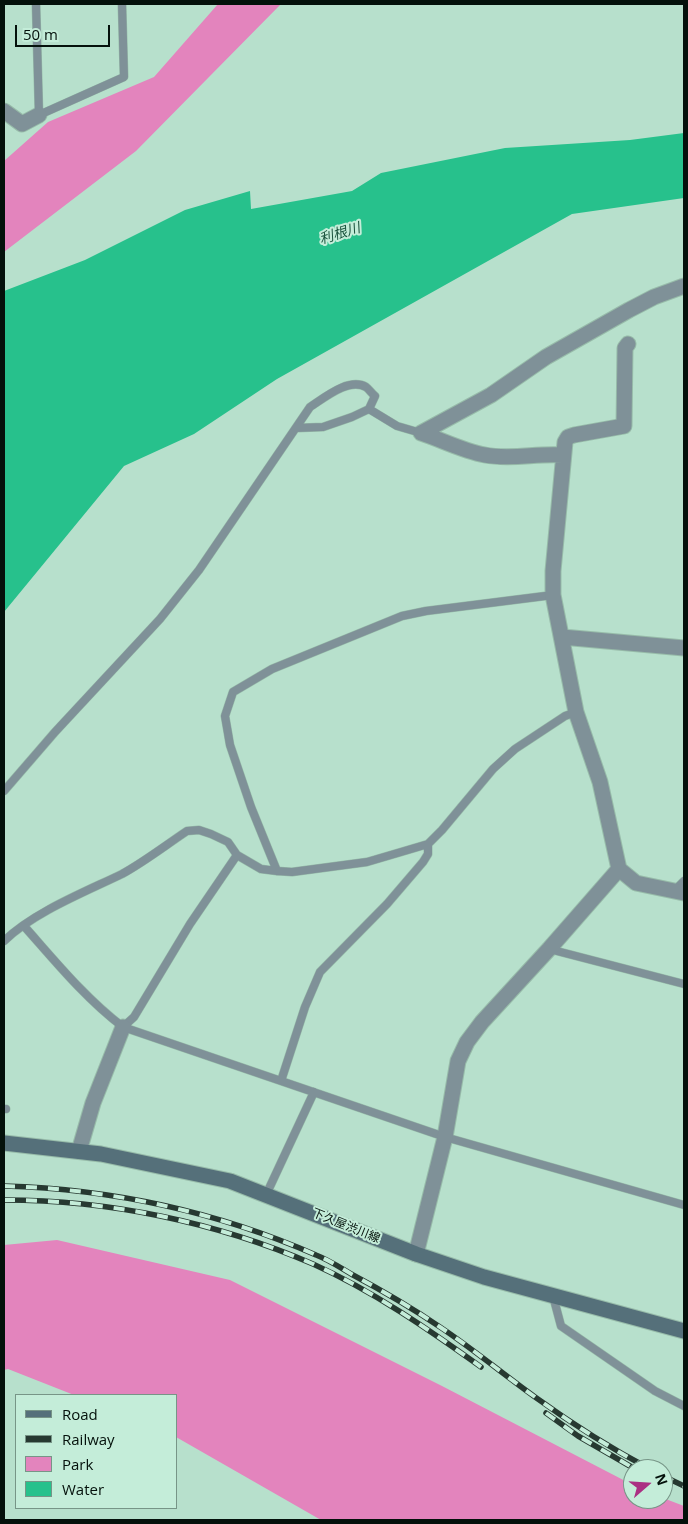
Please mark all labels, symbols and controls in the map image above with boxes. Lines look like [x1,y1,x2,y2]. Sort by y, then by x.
scale bar [18,15,112,47]
text: 50 m [23,24,58,44]
water label: 利根川 [317,220,363,248]
street label: 下久屋渋川線 [310,1206,382,1246]
legend [15,1394,178,1509]
text: Road [62,1404,98,1424]
text: Railway [62,1429,115,1449]
text: Park [62,1454,93,1474]
north arrow [623,1459,673,1509]
text: N [651,1471,673,1488]
text: Water [62,1479,104,1499]

